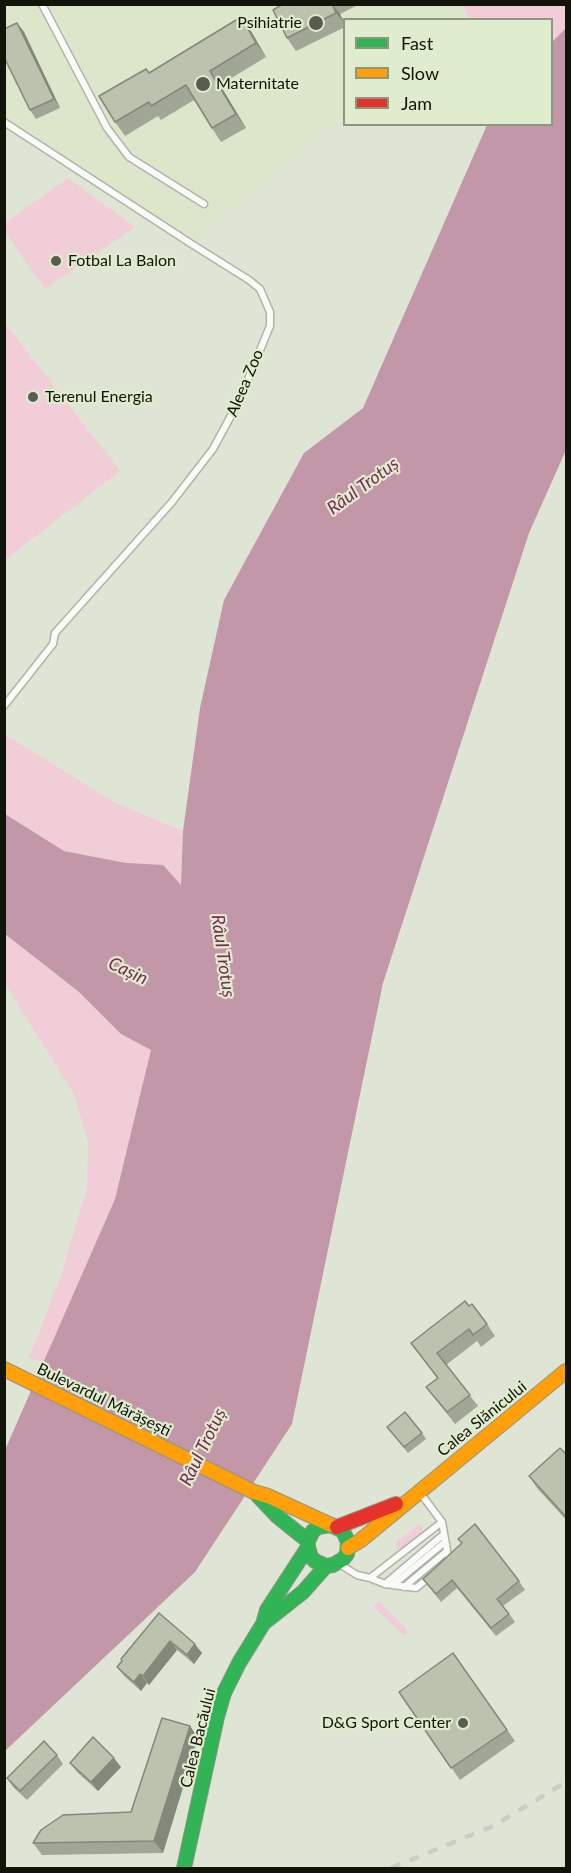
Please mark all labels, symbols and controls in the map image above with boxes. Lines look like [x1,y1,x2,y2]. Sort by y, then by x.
place label: Psihiatrie [237,13,302,33]
marker: Psihiatrie [307,14,325,32]
legend [343,18,553,126]
text: Fast [401,32,433,54]
text: Slow [401,62,439,84]
place label: Maternitate [216,74,299,94]
marker: Maternitate [194,75,212,93]
text: Jam [401,92,432,114]
place label: Fotbal La Balon [68,251,176,271]
marker: Fotbal La Balon [49,254,63,268]
street label: Aleea Zoo [222,347,268,419]
place label: Terenul Energia [45,387,153,407]
marker: Terenul Energia [26,390,40,404]
water label: Râul Trotuș [323,453,403,519]
water label: Râul Trotuș [207,913,239,999]
water label: Cașin [105,953,151,989]
street label: Bulevardul Mărășești [34,1359,174,1441]
street label: Calea Slănicului [434,1377,530,1461]
water label: Râul Trotuș [175,1405,231,1489]
street label: Calea Bacăului [176,1686,220,1790]
place label: D&G Sport Center [322,1713,451,1733]
marker: D&G Sport Center [456,1716,470,1730]

